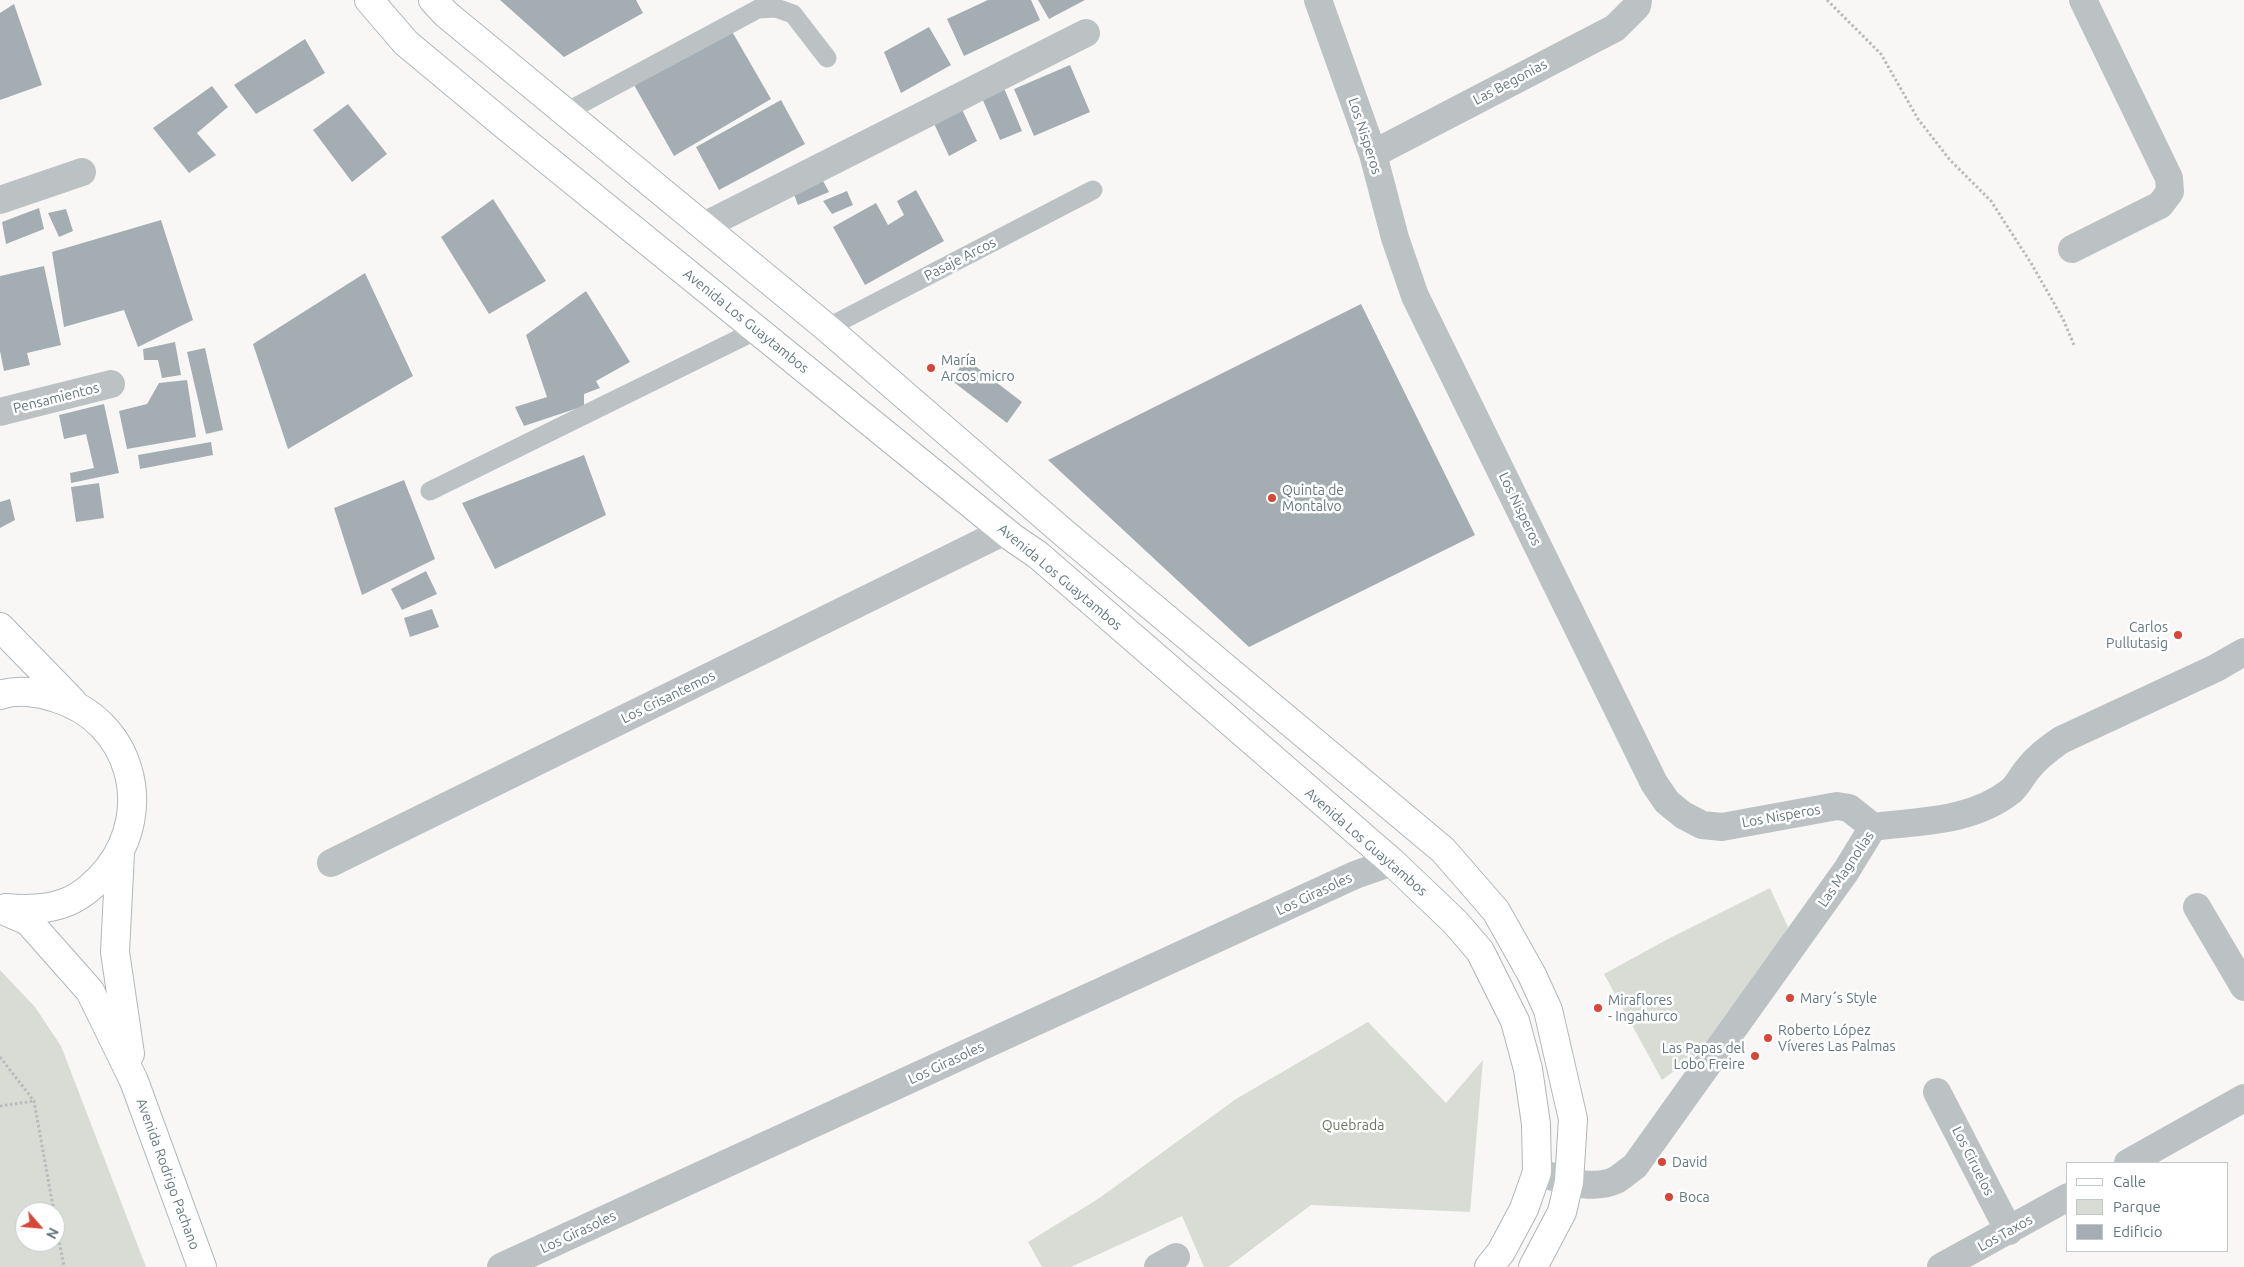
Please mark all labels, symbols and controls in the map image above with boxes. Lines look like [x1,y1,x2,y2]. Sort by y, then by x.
street label: Las Begonias [1470,56,1550,108]
street label: Los Nisperos [1345,96,1385,176]
street label: Pasaje Arcos [921,234,999,284]
street label: Avenida Los Guaytambos [680,265,812,377]
place label: María Arcos micro [941,352,1015,384]
marker: María Arcos micro [925,362,937,374]
street label: Pensamientos [11,379,101,417]
street label: Los Nisperos [1495,470,1545,548]
place label: Quinta de Montalvo [1282,482,1344,514]
marker: Quinta de Montalvo [1266,492,1278,504]
street label: Avenida Los Guaytambos [995,520,1125,634]
place label: Carlos Pullutasig [2106,619,2168,652]
marker: Carlos Pullutasig [2172,629,2184,641]
street label: Los Crisantemos [618,667,718,727]
street label: Avenida Los Guaytambos [1301,784,1431,900]
street label: Los Nisperos [1740,801,1822,831]
street label: Las Magnolias [1815,828,1877,910]
street label: Los Girasoles [1274,869,1354,919]
place label: Mary´s Style [1800,990,1877,1006]
place label: Miraflores - Ingahurco [1608,992,1678,1024]
marker: Mary´s Style [1784,992,1796,1004]
marker: Miraflores - Ingahurco [1592,1002,1604,1014]
place label: Roberto López Víveres Las Palmas [1778,1022,1896,1054]
marker: Roberto López Víveres Las Palmas [1762,1032,1774,1044]
street label: Los Girasoles [906,1038,986,1088]
place label: Las Papas del Lobo Freire [1662,1040,1745,1072]
marker: Las Papas del Lobo Freire [1749,1050,1761,1062]
street label: Avenida Rodrigo Pachano [133,1096,203,1252]
park label: Quebrada [1322,1117,1384,1133]
street label: Los Ciruelos [1948,1124,1998,1198]
place label: David [1672,1154,1707,1170]
marker: David [1656,1156,1668,1168]
legend [2066,1162,2229,1252]
text: Calle [2113,1173,2146,1190]
place label: Boca [1679,1189,1710,1205]
marker: Boca [1663,1191,1675,1203]
text: Parque [2113,1198,2161,1215]
north arrow [15,1202,65,1252]
street label: Los Girasoles [538,1207,618,1257]
street label: Los Taxos [1975,1211,2035,1255]
text: Edificio [2113,1223,2162,1240]
text: N [43,1225,62,1242]

